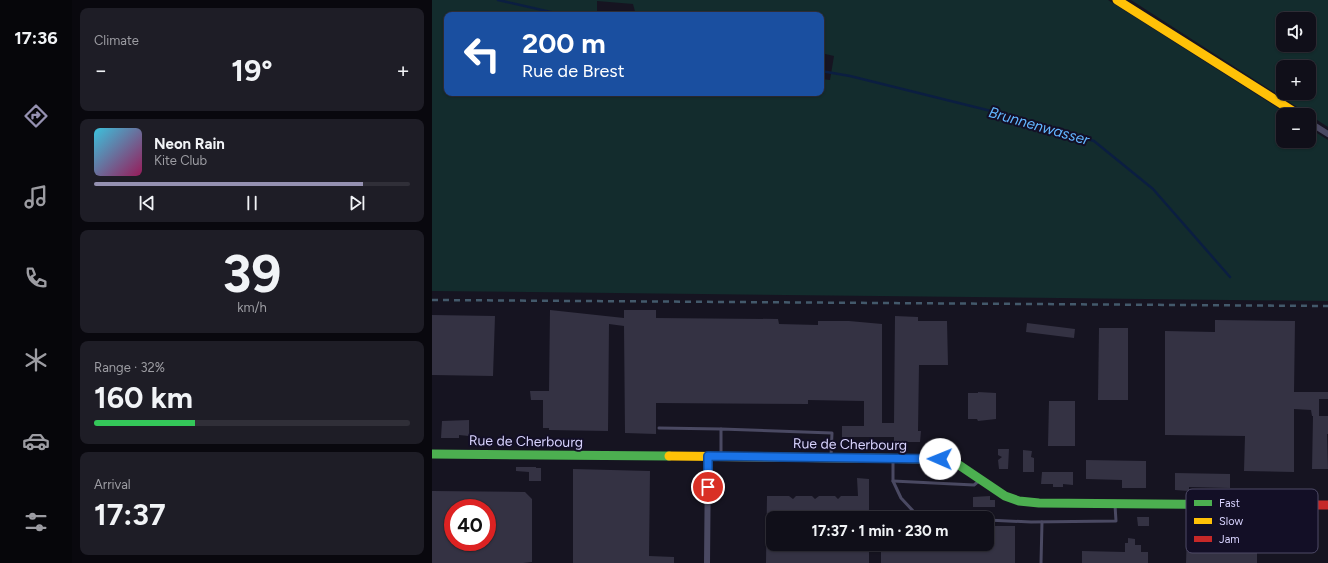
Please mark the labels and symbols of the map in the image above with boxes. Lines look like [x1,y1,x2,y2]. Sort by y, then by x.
water label: Brunnenwasser [987,103,1092,149]
street label: Rue de Cherbourg [469,432,583,451]
street label: Rue de Cherbourg [793,435,907,454]
position arrow [919,438,961,480]
pin [691,470,725,504]
legend [1186,489,1318,553]
text: Fast [1219,497,1240,510]
speed limit sign: 40 [444,499,496,551]
text: Slow [1219,515,1243,528]
text: Jam [1219,533,1240,546]

